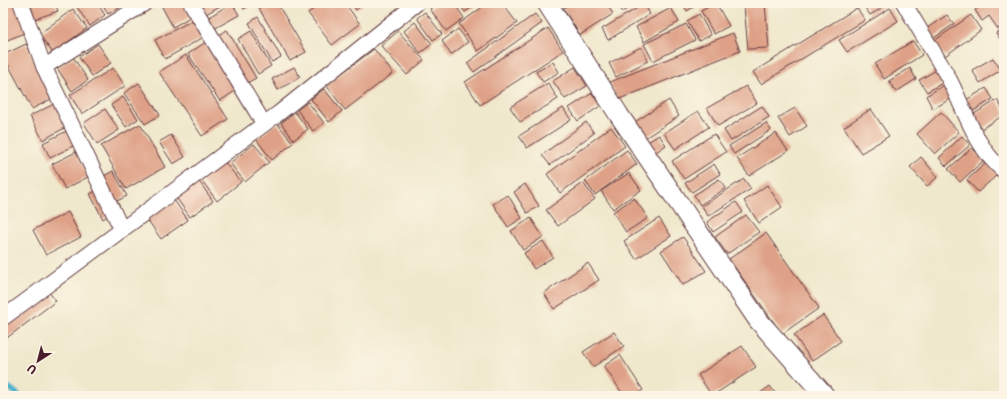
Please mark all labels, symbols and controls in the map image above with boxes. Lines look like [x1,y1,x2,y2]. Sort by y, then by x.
north arrow [18,341,58,381]
text: U [23,360,40,379]

